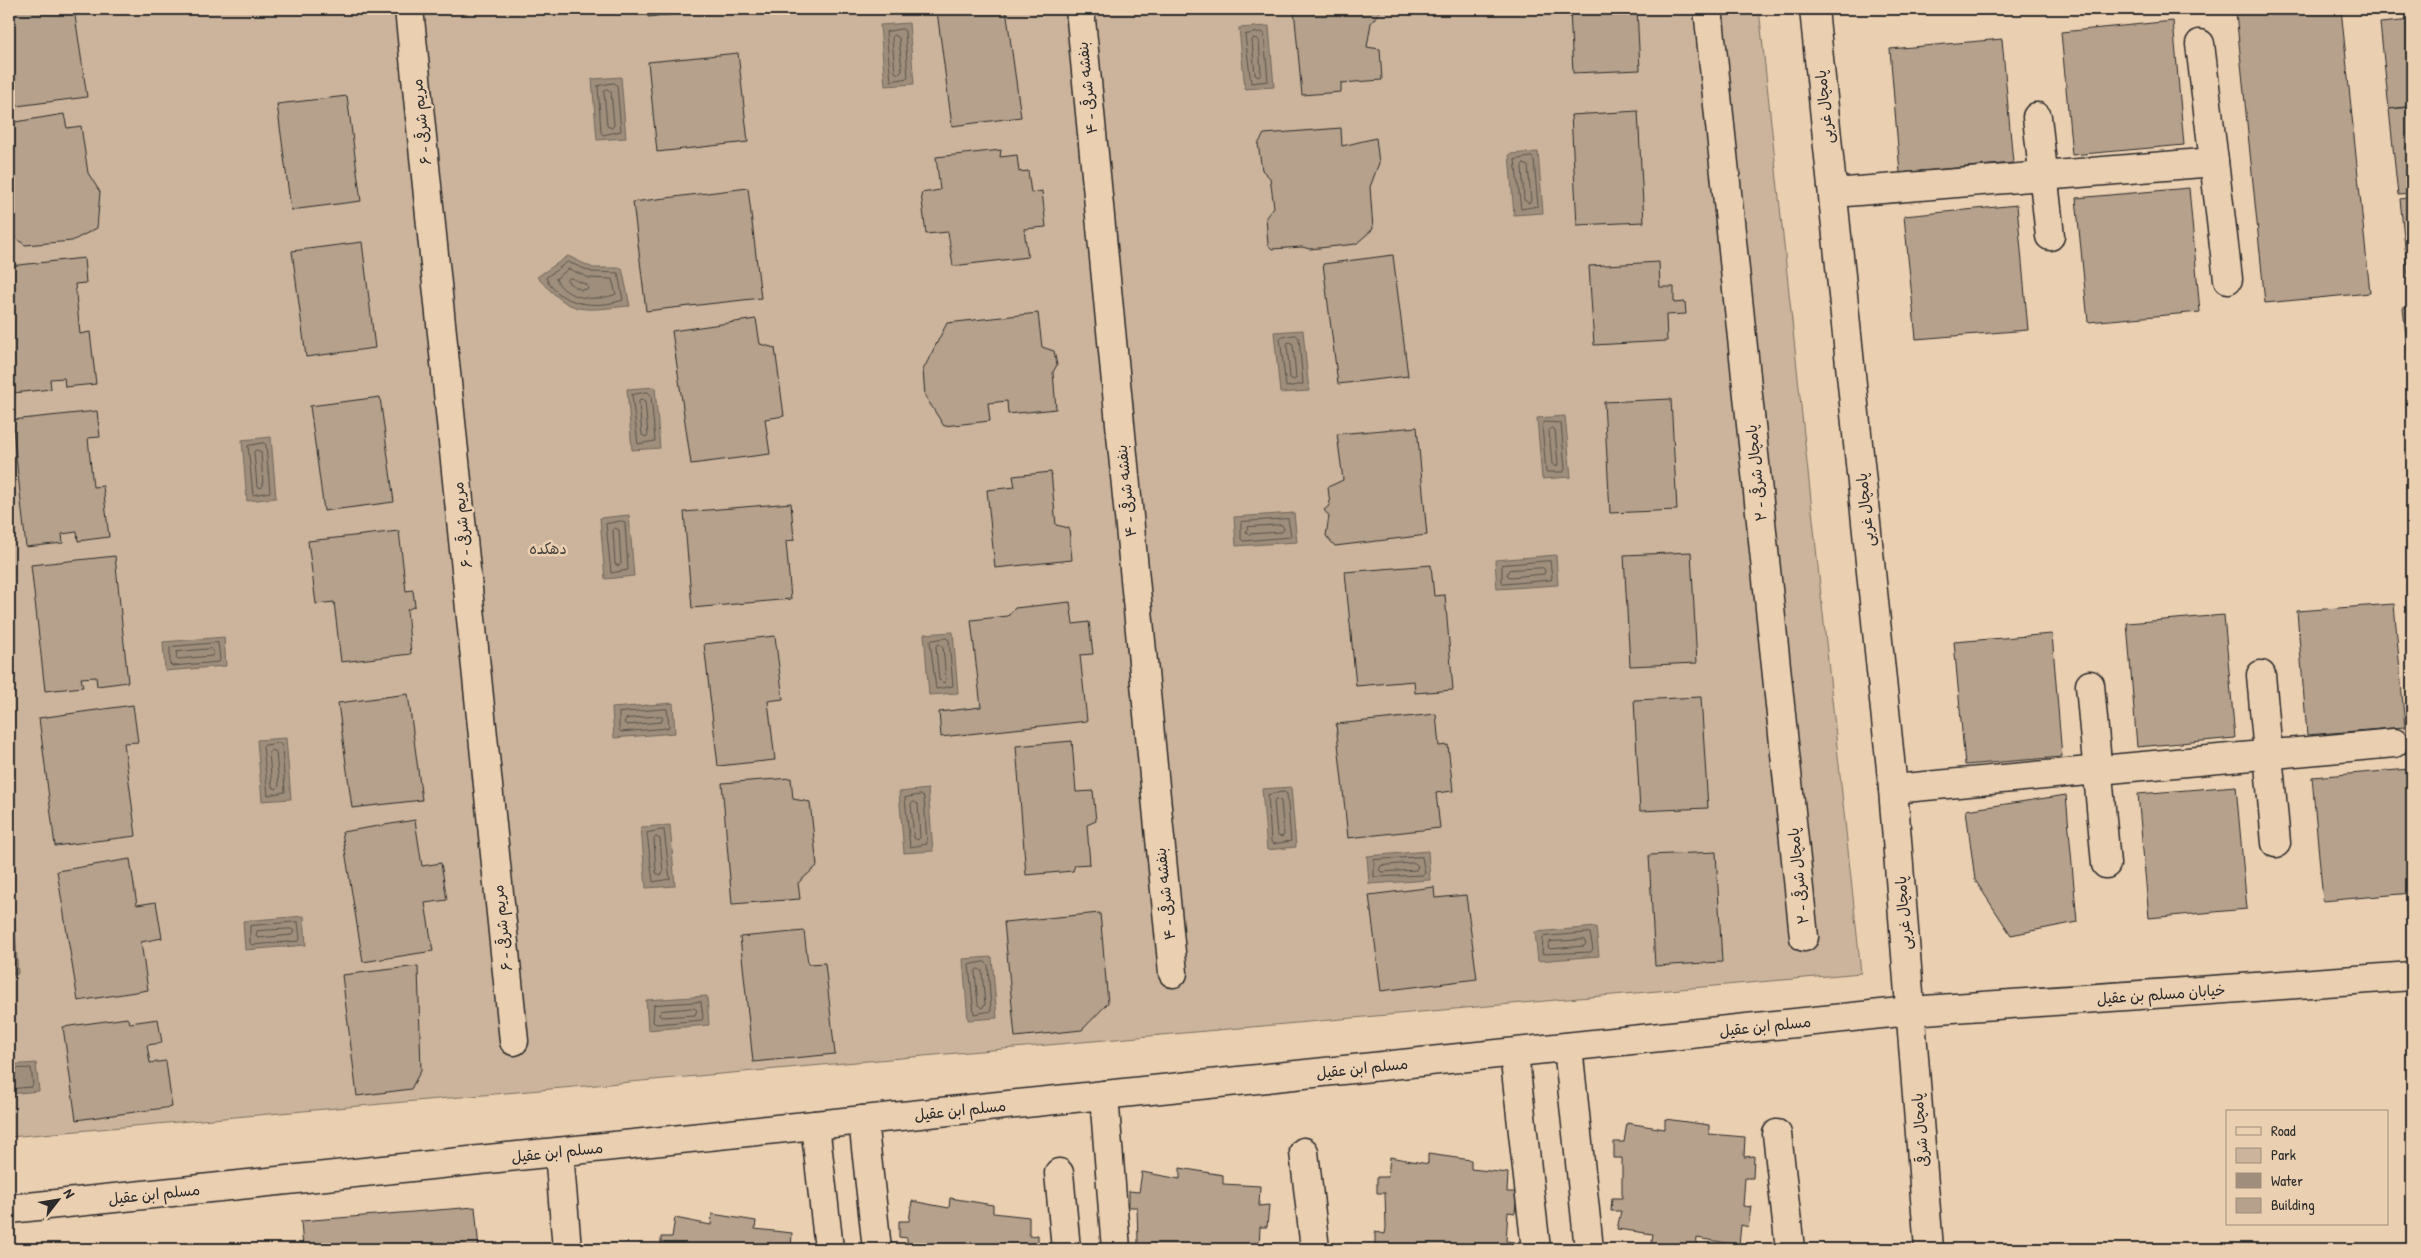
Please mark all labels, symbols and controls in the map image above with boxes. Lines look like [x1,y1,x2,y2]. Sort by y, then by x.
street label: بنفشه شرقی - ۴ [1072,41,1102,135]
street label: پامچال غربی [1810,69,1838,145]
street label: مریم شرقی - ۶ [406,78,438,166]
street label: پامچال شرقی - ۲ [1740,424,1772,522]
street label: بنفشه شرقی - ۴ [1111,444,1141,538]
street label: پامچال غربی [1851,472,1879,548]
street label: مریم شرقی - ۶ [447,481,479,569]
park label: دهکده [529,538,567,559]
street label: پامچال شرقی - ۲ [1782,827,1814,925]
street label: بنفشه شرقی - ۴ [1150,847,1180,941]
street label: پامچال غربی [1890,875,1916,951]
street label: مریم شرقی - ۶ [487,884,519,972]
street label: خیابان مسلم بن عقیل [2096,979,2226,1011]
street label: مسلم ابن عقیل [1718,1011,1812,1043]
street label: مسلم ابن عقیل [1315,1053,1409,1085]
street label: پامچال شرقی [1906,1092,1934,1168]
street label: مسلم ابن عقیل [913,1095,1007,1127]
legend [2226,1110,2388,1226]
text: Road [2271,1120,2296,1141]
street label: مسلم ابن عقیل [510,1137,604,1169]
text: Park [2271,1144,2296,1165]
text: Water [2271,1170,2303,1191]
north arrow [32,1176,82,1226]
street label: مسلم ابن عقیل [107,1179,201,1211]
text: N [60,1185,80,1202]
text: Building [2271,1194,2315,1215]

